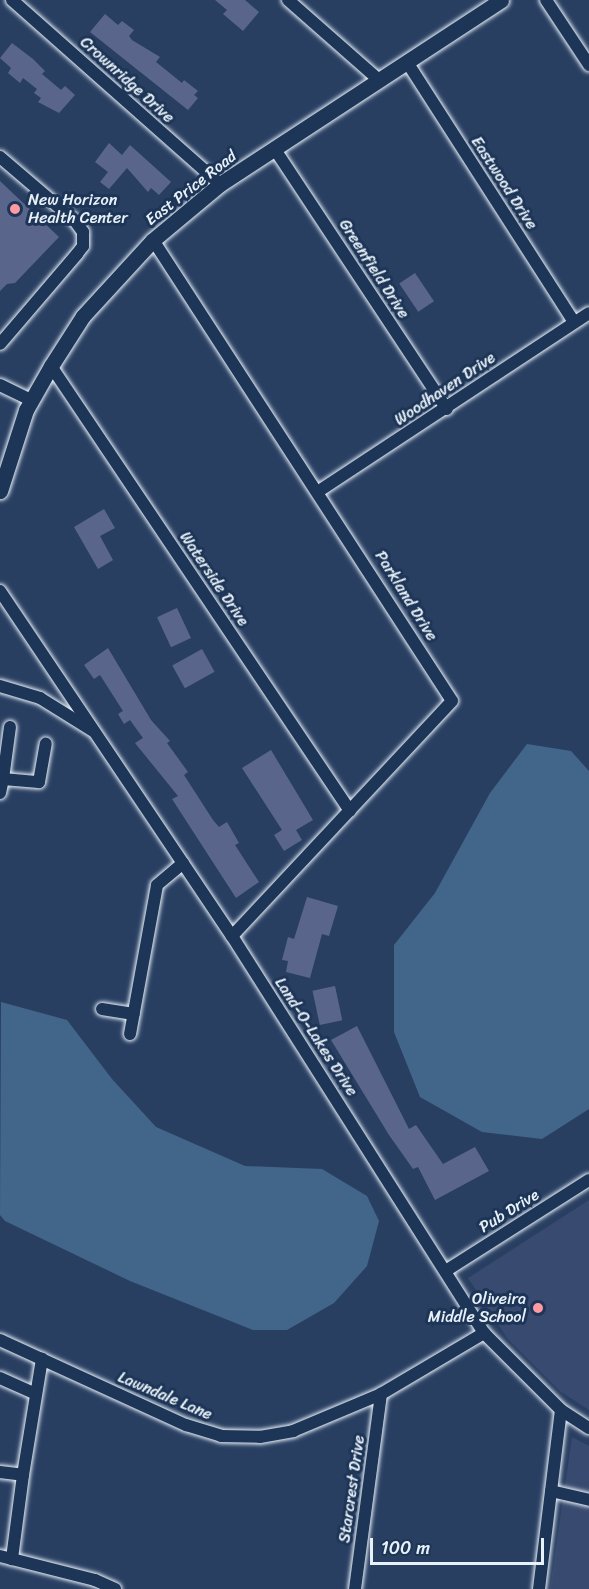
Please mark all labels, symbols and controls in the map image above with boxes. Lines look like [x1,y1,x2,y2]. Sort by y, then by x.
street label: Crownridge Drive [76,33,178,127]
street label: Eastwood Drive [467,133,541,233]
street label: East Price Road [141,146,241,230]
place label: New Horizon Health Center [28,190,128,228]
marker: New Horizon Health Center [6,200,24,218]
street label: Greenfield Drive [335,216,413,322]
street label: Woodhaven Drive [391,348,499,430]
street label: Waterside Drive [175,528,253,630]
street label: Parkland Drive [371,547,441,645]
street label: Land-O-Lakes Drive [270,974,362,1100]
street label: Pub Drive [475,1185,543,1237]
place label: Oliveira Middle School [427,1289,526,1327]
marker: Oliveira Middle School [531,1301,545,1315]
street label: Lawndale Lane [115,1368,215,1424]
street label: Starcrest Drive [335,1434,369,1544]
scale bar [373,1526,547,1564]
text: 100 m [381,1532,430,1564]

